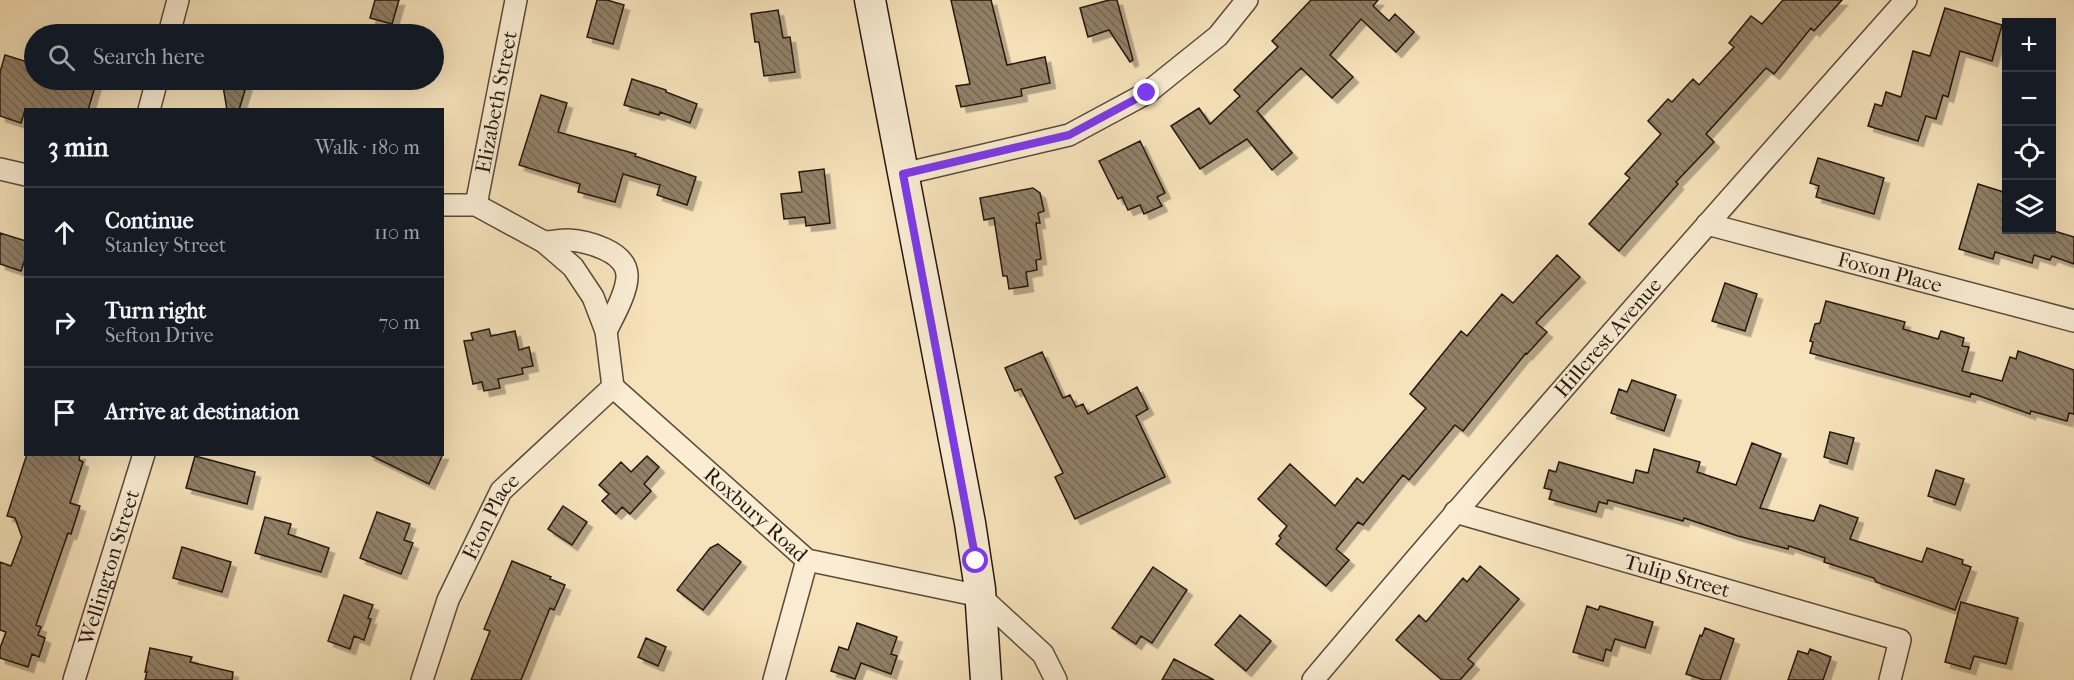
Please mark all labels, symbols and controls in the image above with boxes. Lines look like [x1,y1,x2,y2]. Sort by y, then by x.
map controls [2002,18,2056,234]
button: + [2002,18,2056,72]
search box [24,24,444,90]
street label: Elizabeth Street [470,28,522,175]
icon: search [45,41,78,74]
text: Search here [93,44,205,70]
button: − [2002,72,2056,126]
route end [1133,79,1159,105]
button: locate [2002,126,2056,180]
text: 3 min [48,132,109,163]
text: Walk · 180 m [315,136,420,159]
button: layers [2002,180,2056,234]
text: Continue [105,208,194,234]
icon: ahead [48,216,81,249]
text: 110 m [374,221,420,244]
text: Stanley Street [105,234,226,257]
street label: Foxon Place [1835,247,1945,298]
street label: Hillcrest Avenue [1549,273,1666,402]
text: Turn right [105,298,206,324]
icon: right [48,306,81,339]
text: 70 m [378,311,420,334]
text: Sefton Drive [105,324,214,347]
icon: arrive [48,396,81,429]
text: Arrive at destination [105,399,299,425]
street label: Roxbury Road [699,462,813,567]
street label: Eton Place [457,468,524,564]
street label: Wellington Street [73,486,144,649]
route start [962,547,988,573]
street label: Tulip Street [1621,549,1733,603]

